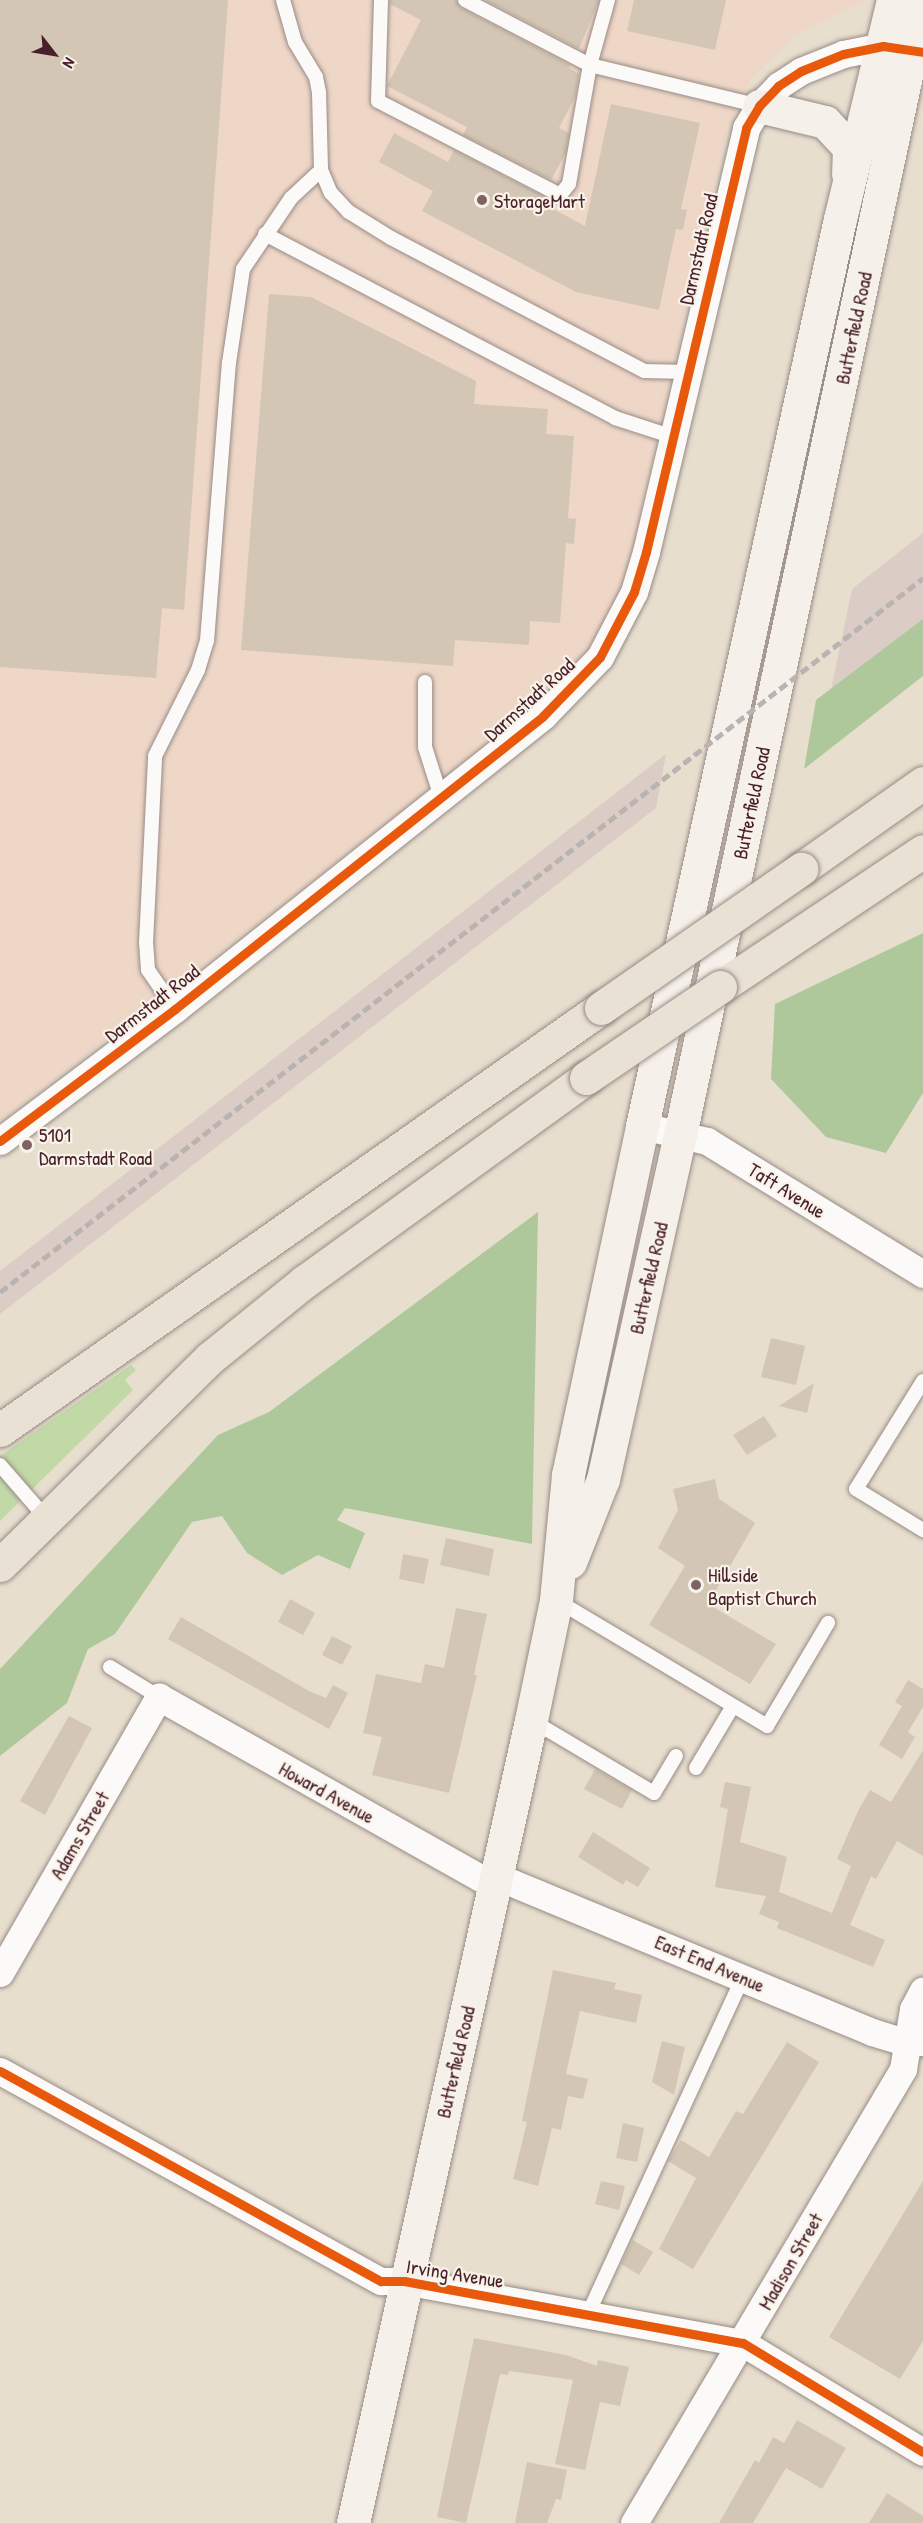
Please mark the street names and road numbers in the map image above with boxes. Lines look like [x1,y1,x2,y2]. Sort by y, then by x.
street label: Darmstadt Road [674,191,722,307]
street label: Butterfield Road [829,270,877,386]
street label: Darmstadt Road [479,652,579,746]
street label: Butterfield Road [727,745,775,861]
street label: Darmstadt Road [100,959,204,1047]
street label: Taft Avenue [744,1157,830,1223]
street label: Butterfield Road [623,1220,673,1336]
street label: Howard Avenue [275,1756,379,1828]
street label: Adams Street [44,1787,114,1883]
street label: East End Avenue [652,1929,768,1997]
street label: Butterfield Road [430,2004,480,2120]
street label: Madison Street [753,2208,827,2314]
street label: Irving Avenue [405,2253,505,2293]

